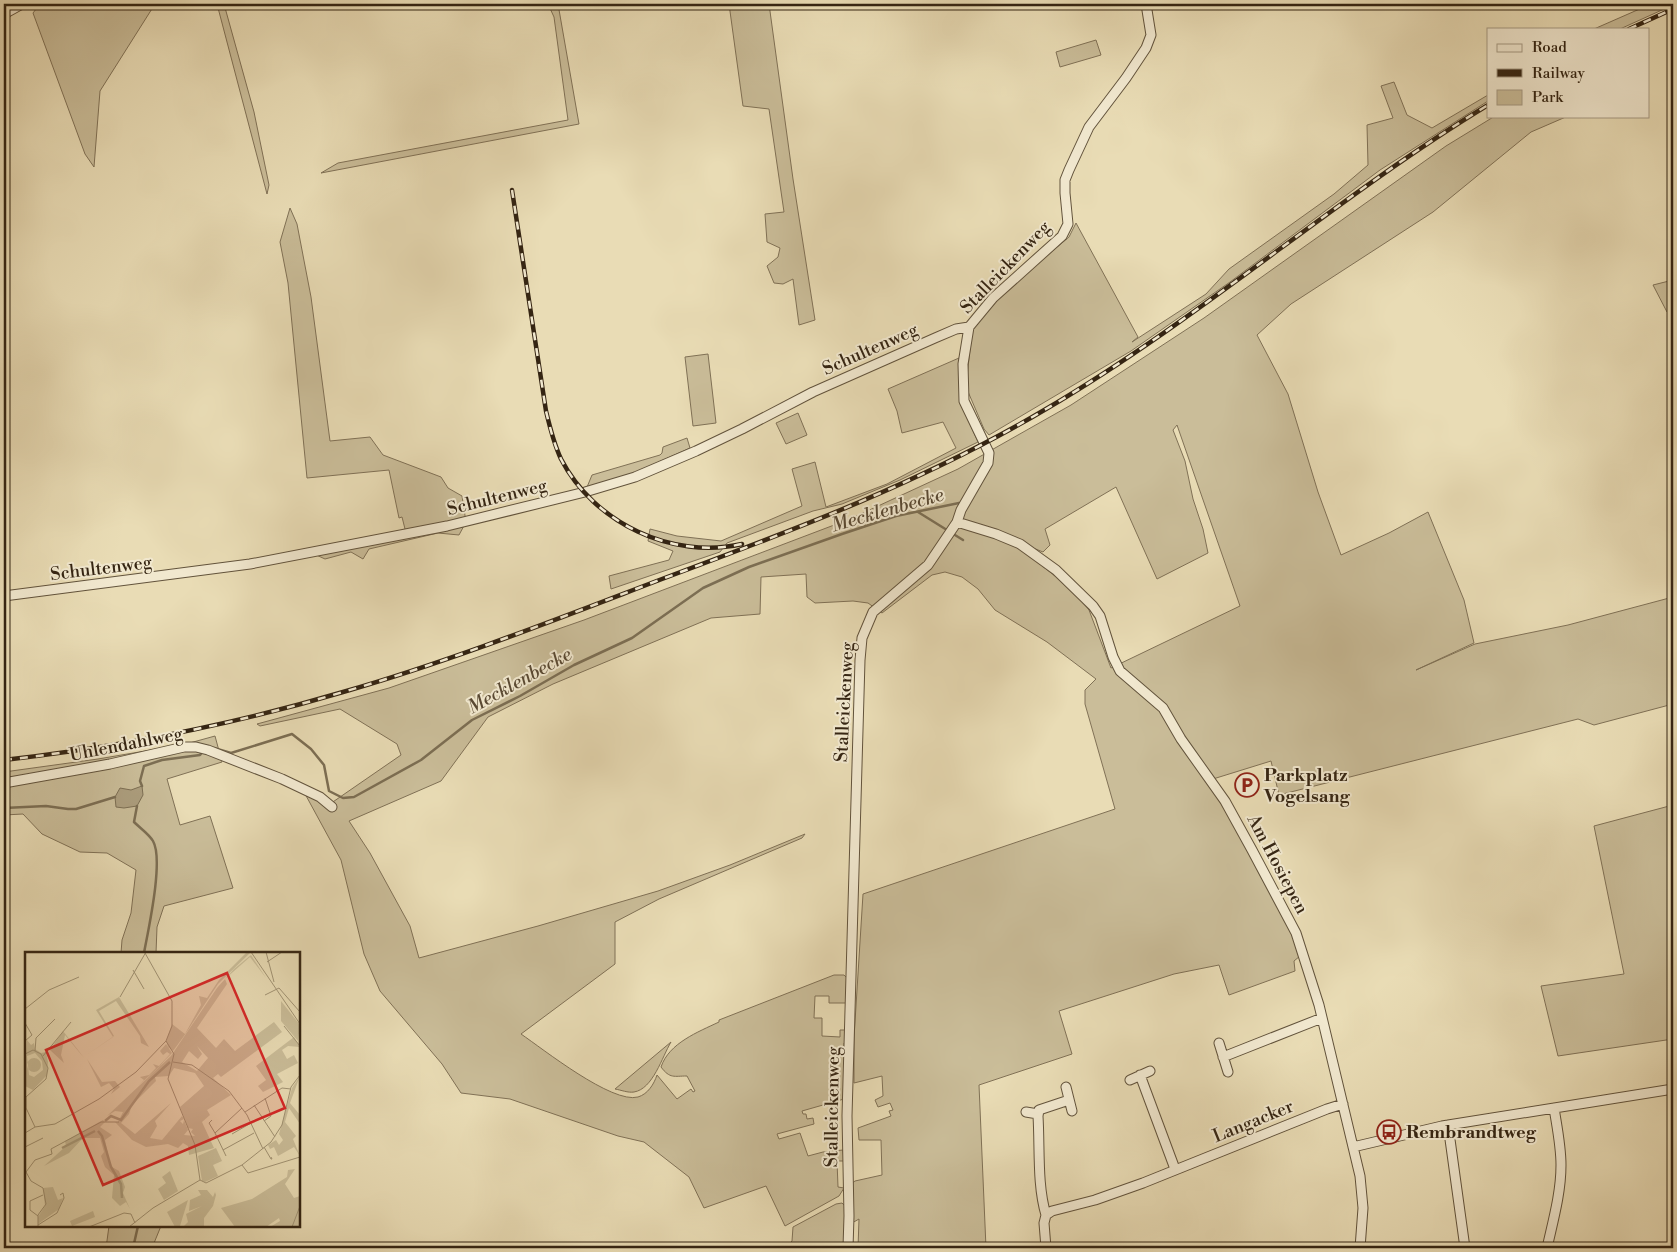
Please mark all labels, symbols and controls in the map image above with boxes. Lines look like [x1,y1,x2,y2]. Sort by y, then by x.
legend [1487,28,1650,118]
text: Road [1532,38,1567,57]
text: Railway [1532,64,1586,83]
text: Park [1532,88,1564,107]
street label: Stalleickenweg [955,215,1056,319]
street label: Schultenweg [819,318,922,381]
street label: Schultenweg [445,474,550,521]
water label: Mecklenbecke [828,482,946,537]
street label: Schultenweg [49,551,154,586]
street label: Stalleickenweg [830,641,859,763]
water label: Mecklenbecke [463,642,576,719]
street label: Uhlendahlweg [67,722,186,767]
place label: Parkplatz Vogelsang [1263,764,1351,808]
parking icon: Parkplatz Vogelsang [1234,772,1260,798]
street label: Am Hosiepen [1241,810,1314,918]
inset map [25,952,300,1227]
street label: Stalleickenweg [820,1046,845,1168]
street label: Langacker [1209,1095,1297,1148]
bus stop icon: Rembrandtweg [1376,1119,1402,1145]
place label: Rembrandtweg [1406,1121,1537,1144]

